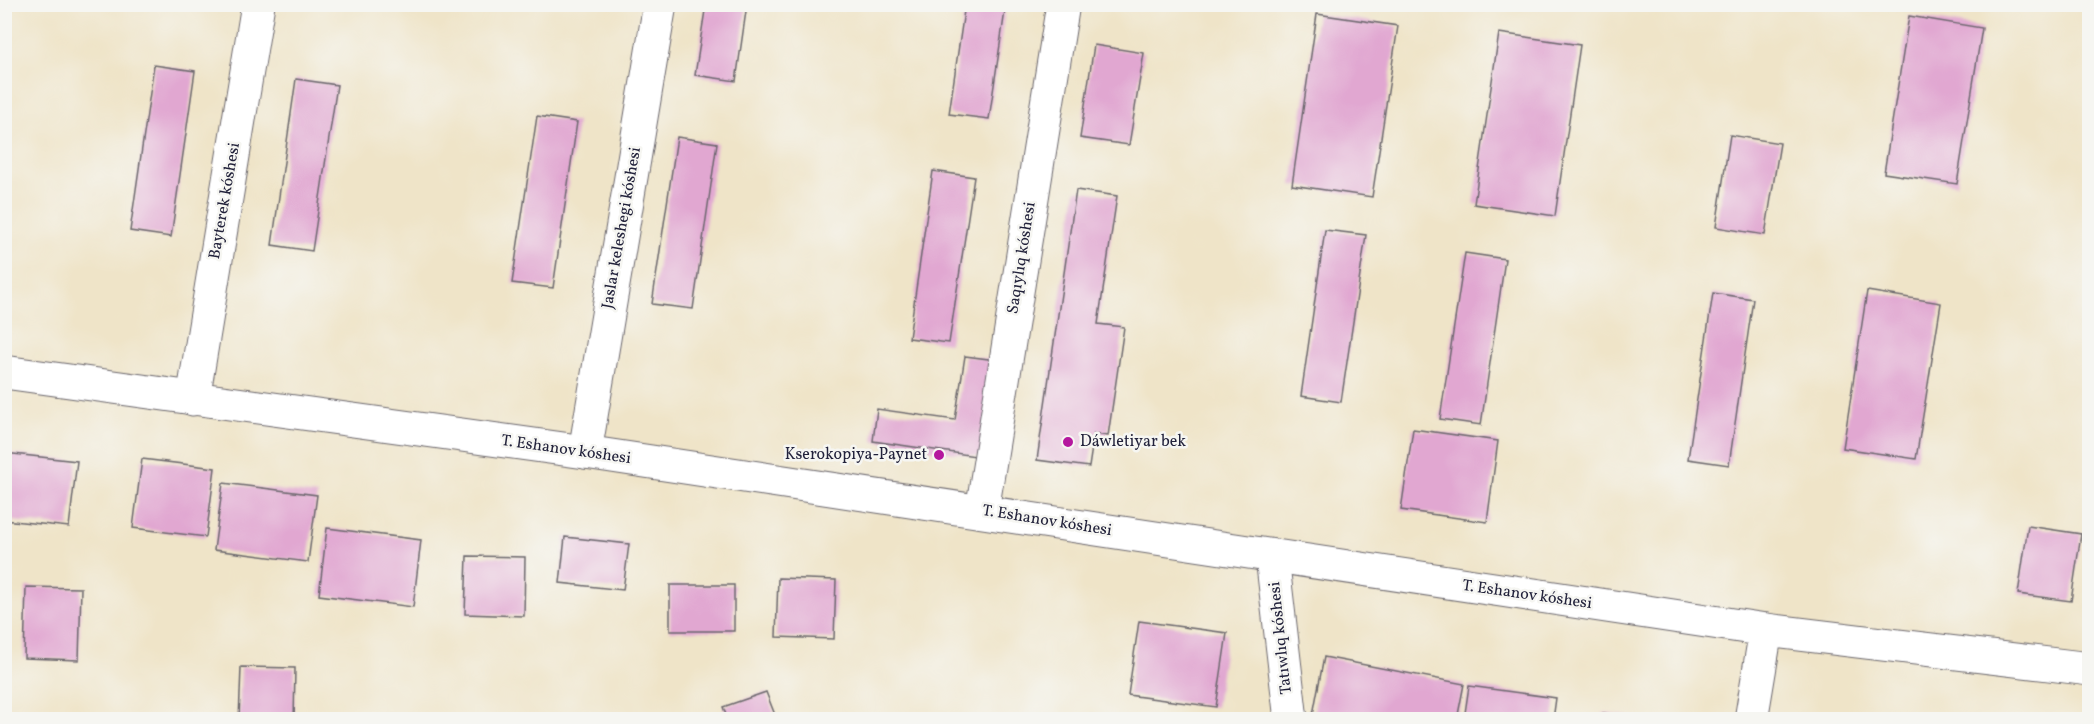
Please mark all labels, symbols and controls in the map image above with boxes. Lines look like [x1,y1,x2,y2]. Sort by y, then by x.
street label: Bayterek kóshesi [204,141,246,261]
street label: Jaslar keleshegi kóshesi [597,145,647,311]
street label: Saqıylıq kóshesi [1002,200,1042,316]
street label: T. Eshanov kóshesi [500,430,632,470]
place label: Dáwletiyar bek [1080,431,1186,453]
marker: Dáwletiyar bek [1061,435,1075,449]
place label: Kserokopiya-Paynet [785,444,927,466]
marker: Kserokopiya-Paynet [932,448,946,462]
street label: T. Eshanov kóshesi [981,500,1113,542]
street label: T. Eshanov kóshesi [1461,575,1593,615]
street label: Tatıwlıq kóshesi [1264,580,1298,695]

